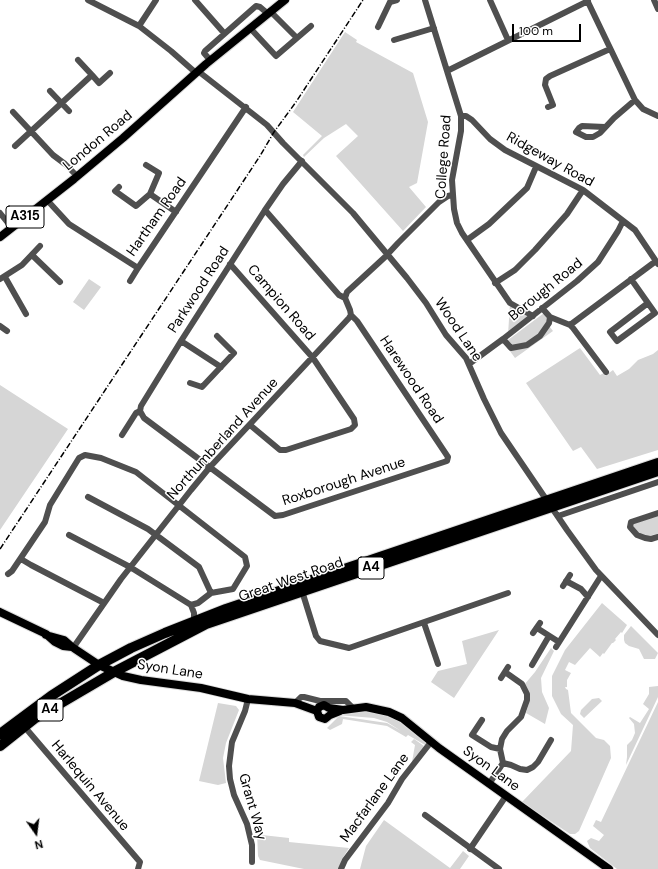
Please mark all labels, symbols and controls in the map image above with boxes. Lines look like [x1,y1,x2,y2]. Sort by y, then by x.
scale bar [514,16,583,42]
text: 100 m [519,23,553,39]
street label: London Road [60,107,136,175]
street label: College Road [433,114,455,200]
street label: Ridgeway Road [503,129,597,191]
street label: Hartham Road [124,174,190,260]
road number: A315 [6,206,44,228]
street label: Parkwood Road [165,244,233,336]
street label: Borough Road [506,255,586,325]
street label: Campion Road [244,262,318,344]
street label: Wood Lane [431,295,485,365]
street label: Harewood Road [376,333,446,427]
street label: Northumberland Avenue [164,375,282,503]
street label: Roxborough Avenue [280,454,408,510]
street label: Great West Road [237,554,345,606]
road number: A4 [358,557,384,579]
street label: Syon Lane [136,657,204,683]
road number: A4 [37,699,63,721]
street label: Harlequin Avenue [47,737,133,835]
street label: Syon Lane [459,743,523,795]
street label: Macfarlane Lane [337,750,413,846]
street label: Grant Way [234,772,270,842]
north arrow [16,813,56,853]
text: N [33,837,44,852]

